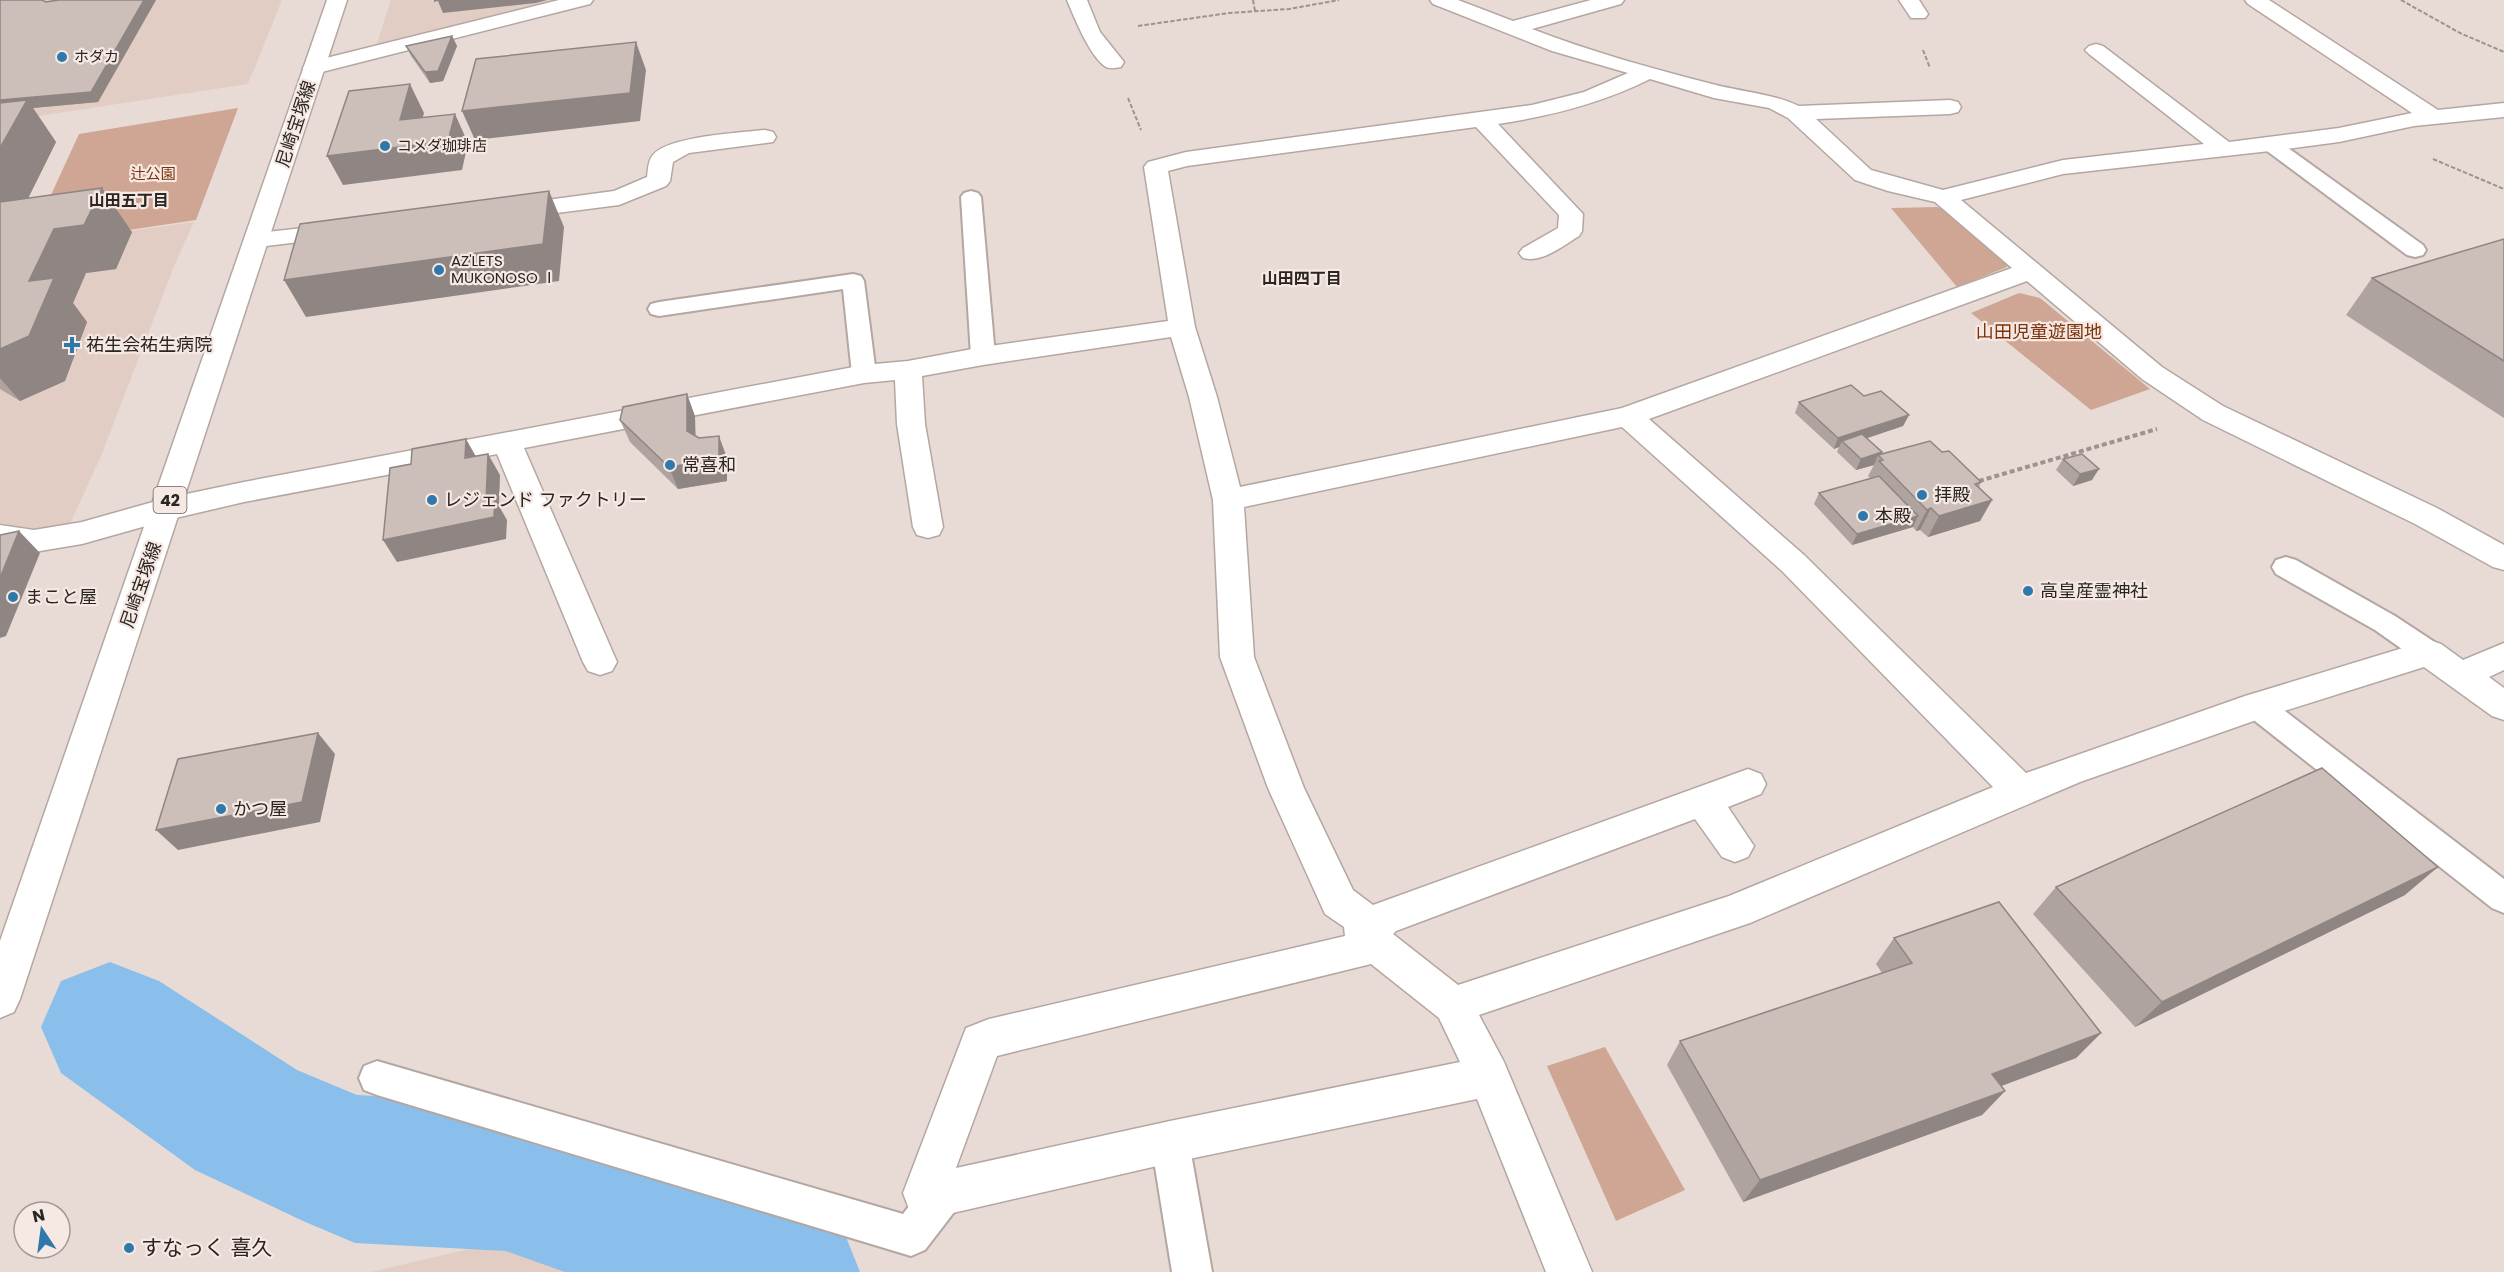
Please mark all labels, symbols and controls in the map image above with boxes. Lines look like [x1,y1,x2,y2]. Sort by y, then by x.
place label: ホダカ [74,46,119,67]
marker: ホダカ [55,50,69,64]
street label: 尼崎宝塚線 [270,77,321,171]
place label: コメダ珈琲店 [397,135,487,156]
marker: コメダ珈琲店 [378,139,392,153]
park label: 辻公園 [130,163,176,184]
district label: 山田五丁目 [89,189,169,212]
place label: AZ'LETS MUKONOSO Ⅰ [451,250,557,288]
marker: AZ'LETS MUKONOSO Ⅰ [432,263,446,277]
district label: 山田四丁目 [1262,267,1342,290]
park label: 山田児童遊園地 [1976,319,2102,344]
place label: 祐生会祐生病院 [86,332,212,357]
marker: 祐生会祐生病院 [63,336,81,354]
place label: 常喜和 [682,452,736,477]
marker: 常喜和 [663,458,677,472]
place label: 拝殿 [1934,482,1970,507]
road number: 42 [154,487,186,513]
place label: レジェンド ファクトリー [444,487,647,512]
marker: 拝殿 [1915,488,1929,502]
marker: レジェンド ファクトリー [425,493,439,507]
place label: 本殿 [1875,503,1911,528]
marker: 本殿 [1856,509,1870,523]
street label: 尼崎宝塚線 [114,538,167,631]
place label: 高皇産霊神社 [2040,578,2148,603]
place label: まこと屋 [25,584,97,609]
marker: 高皇産霊神社 [2021,584,2035,598]
marker: まこと屋 [6,590,20,604]
place label: かつ屋 [233,796,287,821]
marker: かつ屋 [214,802,228,816]
north arrow [12,1200,72,1260]
text: N [30,1203,47,1228]
place label: すなっく 喜久 [141,1233,273,1262]
marker: すなっく 喜久 [122,1241,136,1255]

